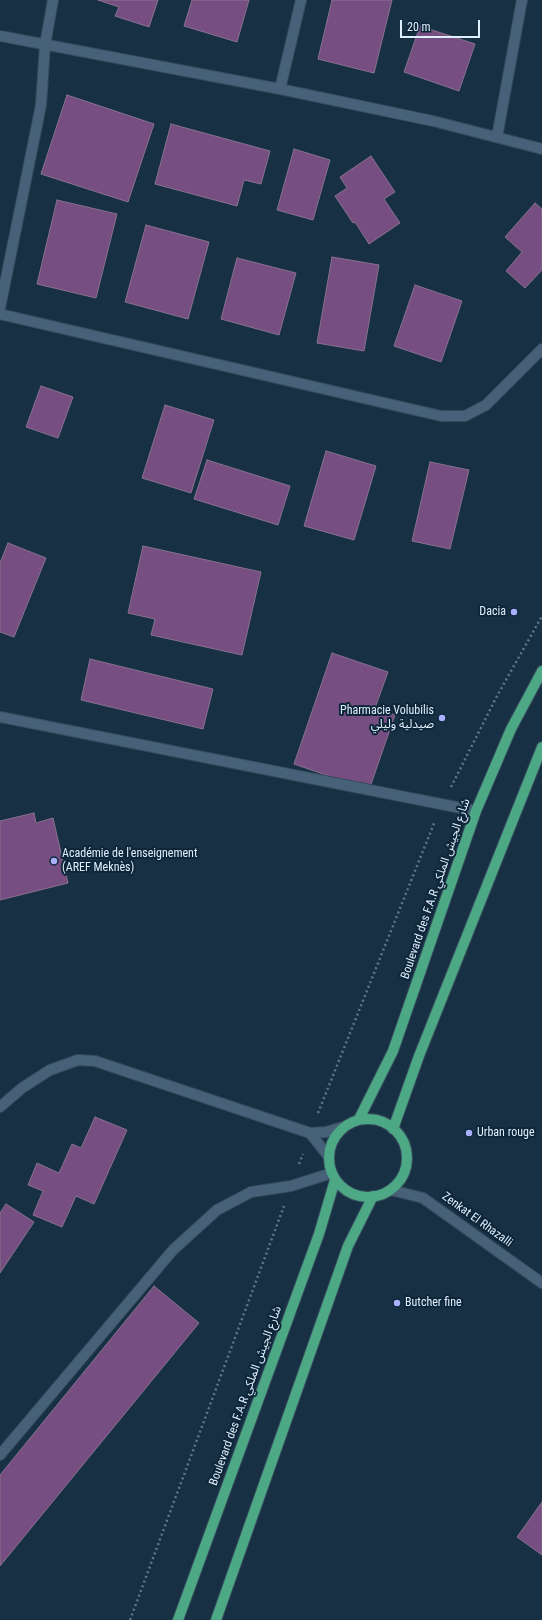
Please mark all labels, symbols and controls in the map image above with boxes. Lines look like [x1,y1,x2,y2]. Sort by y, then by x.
scale bar [402,12,482,38]
text: 20 m [407,20,431,34]
place label: Dacia [479,605,506,619]
marker: Dacia [509,607,519,617]
place label: Pharmacie Volubilis صيدلية وليلي [340,704,434,732]
marker: Pharmacie Volubilis صيدلية وليلي [437,713,447,723]
street label: Boulevard des F.A.R شارع الجيش الملكي [398,797,474,981]
place label: Académie de l'enseignement (AREF Meknès) [62,847,197,875]
marker: Académie de l'enseignement (AREF Meknès) [49,856,59,866]
place label: Urban rouge [477,1126,535,1140]
marker: Urban rouge [464,1128,474,1138]
street label: Zenkat El Rhazalli [439,1190,515,1250]
place label: Butcher fine [405,1296,462,1310]
marker: Butcher fine [392,1298,402,1308]
street label: Boulevard des F.A.R شارع الجيش الملكي [207,1304,285,1488]

